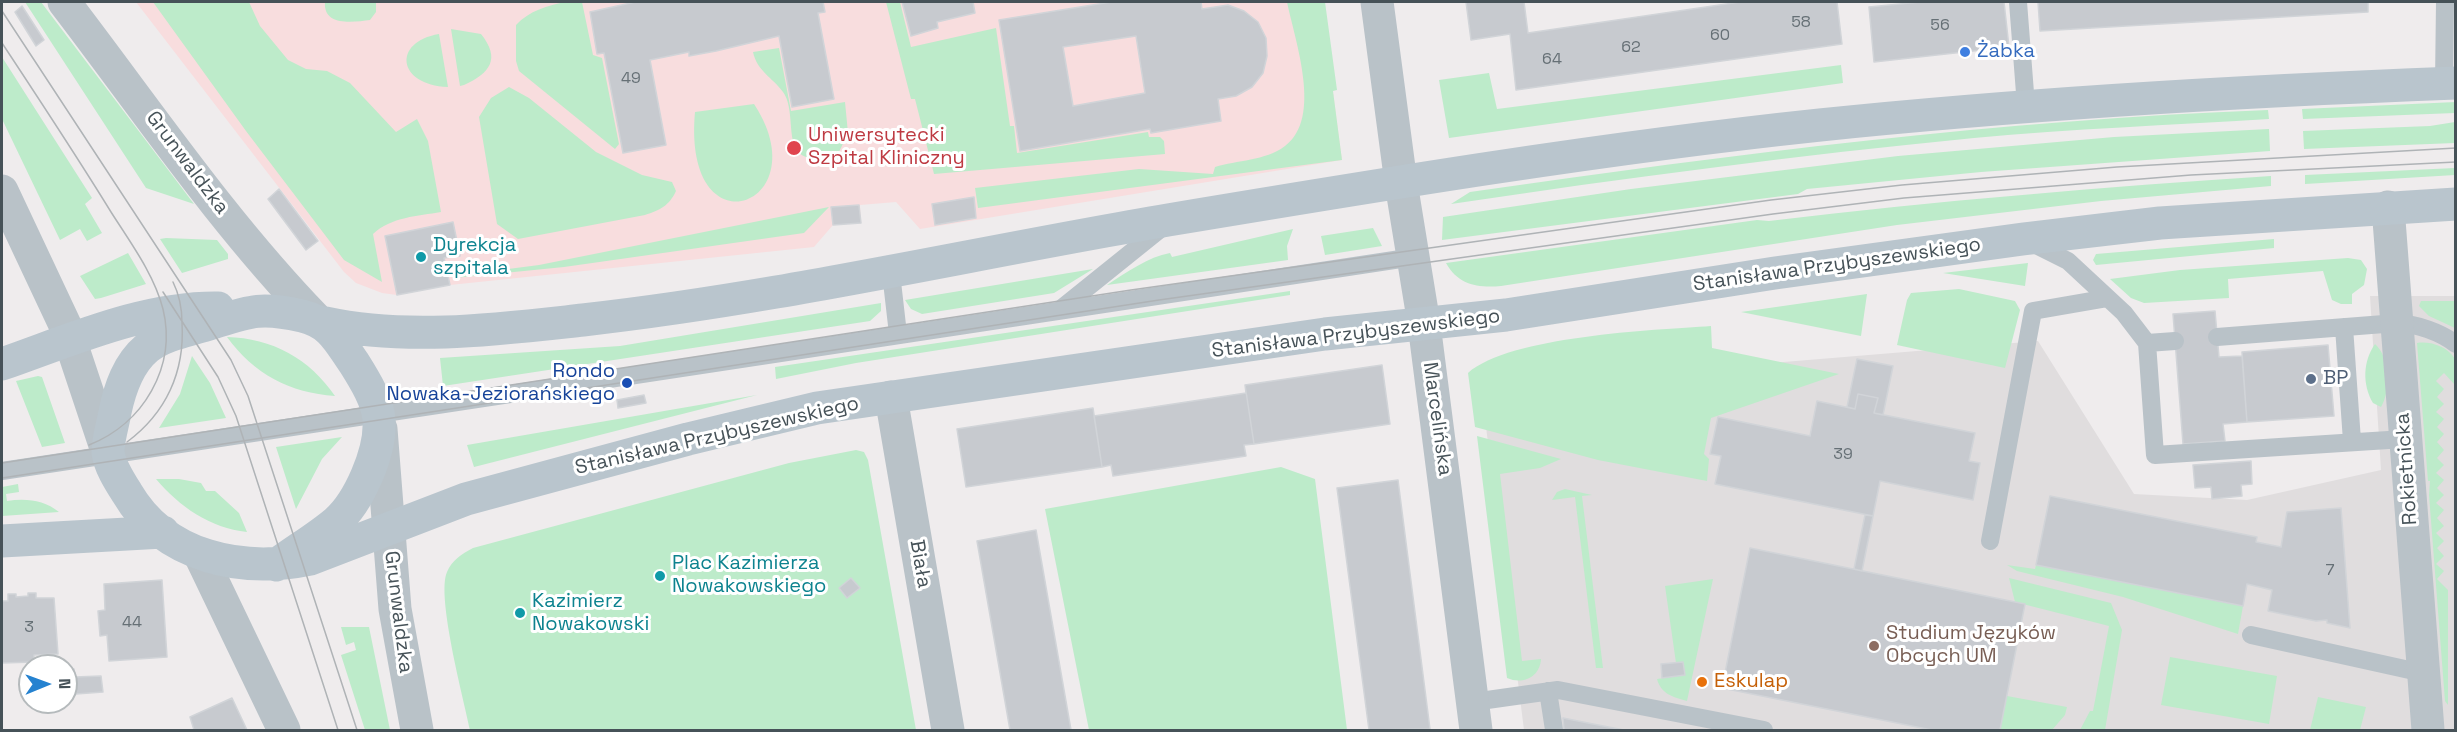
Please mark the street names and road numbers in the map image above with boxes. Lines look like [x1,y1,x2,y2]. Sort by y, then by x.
street label: Grunwaldzka [140,107,234,219]
street label: Stanisława Przybyszewskiego [1691,233,1983,297]
street label: Stanisława Przybyszewskiego [1210,304,1502,364]
street label: Marcelińska [1417,361,1457,477]
street label: Stanisława Przybyszewskiego [573,392,861,480]
street label: Rokietnicka [2391,412,2423,526]
street label: Biała [904,538,936,590]
street label: Grunwaldzka [379,550,417,674]

